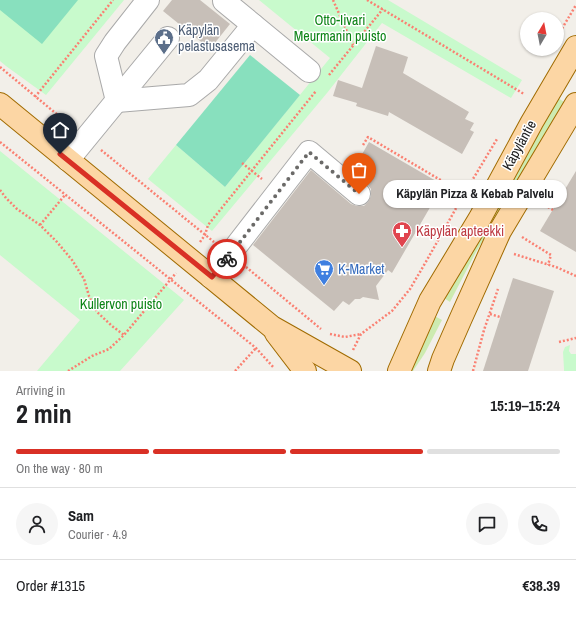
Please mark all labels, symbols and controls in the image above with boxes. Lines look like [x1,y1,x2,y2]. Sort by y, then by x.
park label: Otto-Iivari Meurmanin puisto [294,11,386,45]
north arrow [520,12,564,56]
map controls [520,12,564,56]
place label: Käpylän pelastusasema [178,21,256,55]
public building icon: Käpylän pelastusasema [153,27,175,55]
pin [43,113,77,154]
street label: Käpyläntie [498,117,540,173]
icon: home [49,119,71,141]
pin [342,153,376,194]
icon: bag [348,159,370,181]
callout: Käpylän Pizza & Kebab Palvelu [383,180,567,208]
text: Käpylän Pizza & Kebab Palvelu [396,185,554,202]
pharmacy icon: Käpylän apteekki [391,220,413,248]
place label: Käpylän apteekki [416,222,504,240]
courier [207,239,247,279]
icon: bike [216,248,238,270]
supermarket icon: K-Market [313,258,335,286]
place label: K-Market [338,260,385,278]
park label: Kullervon puisto [80,295,162,313]
text: Arriving in [16,382,65,399]
text: 15:19–15:24 [490,395,560,416]
text: 2 min [16,396,72,431]
text: On the way · 80 m [16,460,103,477]
button: person [16,503,58,545]
button: chat [466,503,508,545]
button: phone [518,503,560,545]
text: Sam [68,505,94,526]
text: Courier · 4.9 [68,526,127,543]
text: Order #1315 [16,575,85,596]
text: €38.39 [522,575,560,596]

